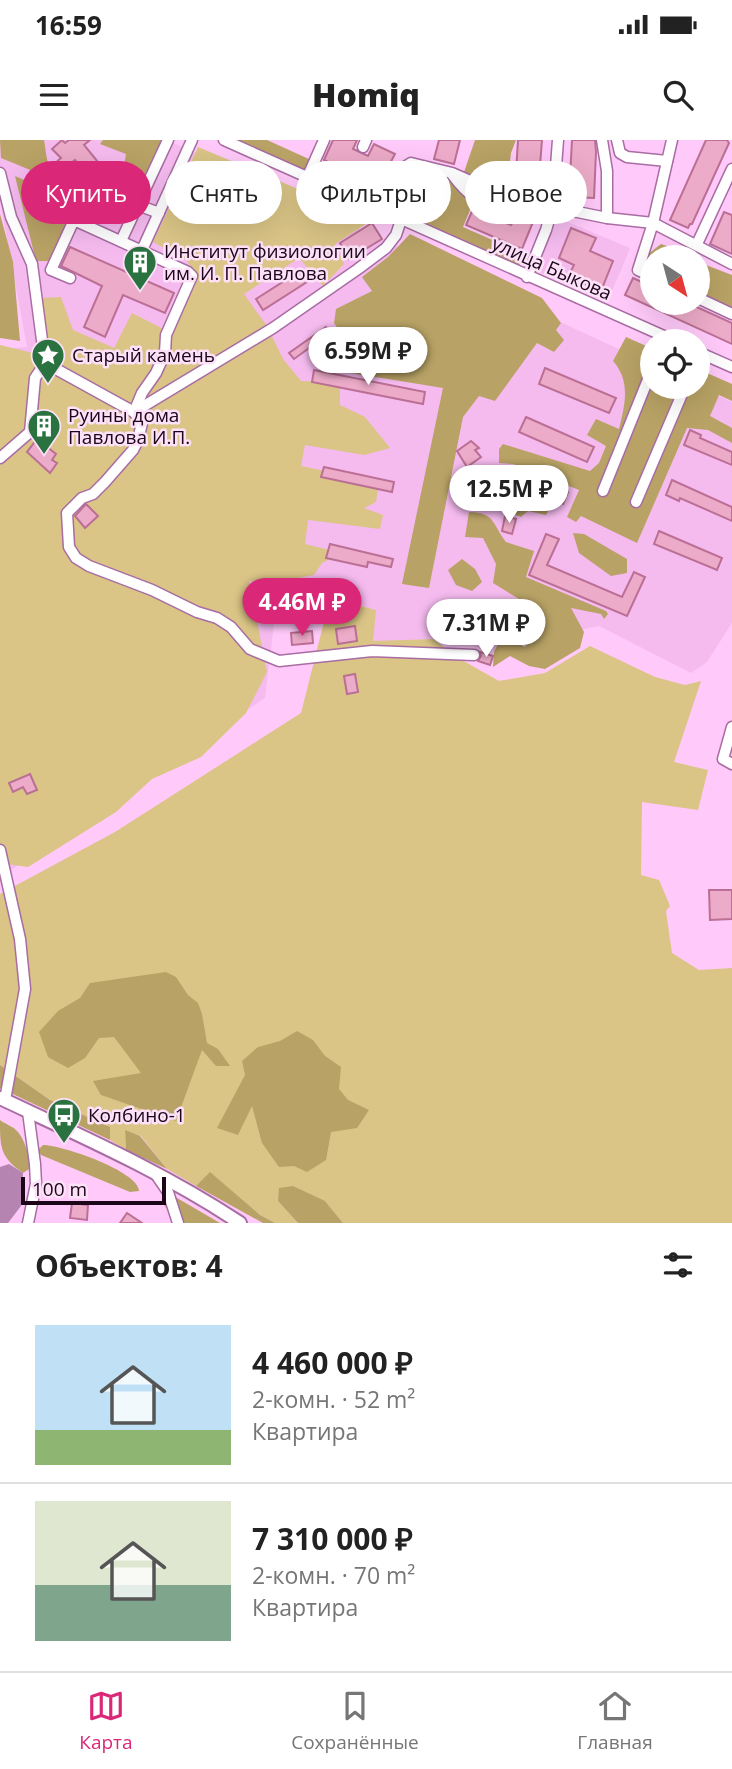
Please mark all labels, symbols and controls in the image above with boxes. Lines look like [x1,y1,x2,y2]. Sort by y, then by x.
text: 16:59 [35,7,102,43]
text: Homiq [312,73,420,116]
icon: menu [35,76,73,114]
icon: search [659,76,697,114]
chip: Купить [21,161,151,224]
chip: Снять [165,161,282,224]
chip: Фильтры [296,161,451,224]
chip: Новое [465,161,587,224]
street label: улица Быкова [488,230,616,306]
place label: Институт физиологии им. И. П. Павлова [164,238,366,286]
building icon: Институт физиологии им. И. П. Павлова [121,243,159,292]
north arrow [640,245,710,315]
map controls [640,245,710,399]
pin: 6.59M ₽ [303,328,433,387]
button: locate [640,329,710,399]
text: 6.59M ₽ [324,334,412,366]
place icon: Старый камень [29,336,67,385]
place label: Старый камень [72,342,215,368]
place label: Руины дома Павлова И.П. [68,402,190,450]
building icon: Руины дома Павлова И.П. [25,407,63,456]
pin: 12.5M ₽ [444,466,574,525]
text: 12.5M ₽ [465,472,553,504]
pin: 4.46M ₽ [237,578,367,638]
text: 4.46M ₽ [258,585,346,617]
pin: 7.31M ₽ [421,600,551,659]
text: 7.31M ₽ [442,606,530,638]
bus stop icon: Колбино-1 [45,1096,83,1145]
place label: Колбино-1 [88,1102,186,1128]
scale bar [21,1174,166,1206]
text: 100 m [32,1176,87,1202]
text: Объектов: 4 [35,1245,223,1286]
icon: filters [659,1246,697,1284]
text: 4 460 000 ₽ [252,1342,413,1383]
icon: home [91,1353,175,1437]
text: 2-комн. · 52 m² [252,1383,415,1415]
text: Квартира [252,1415,358,1447]
text: 7 310 000 ₽ [252,1518,413,1559]
icon: home [91,1529,175,1613]
text: 2-комн. · 70 m² [252,1559,415,1591]
text: Квартира [252,1591,358,1623]
tab: Карта [79,1687,133,1755]
tab: Сохранённые [291,1687,419,1755]
tab: Главная [577,1687,653,1755]

